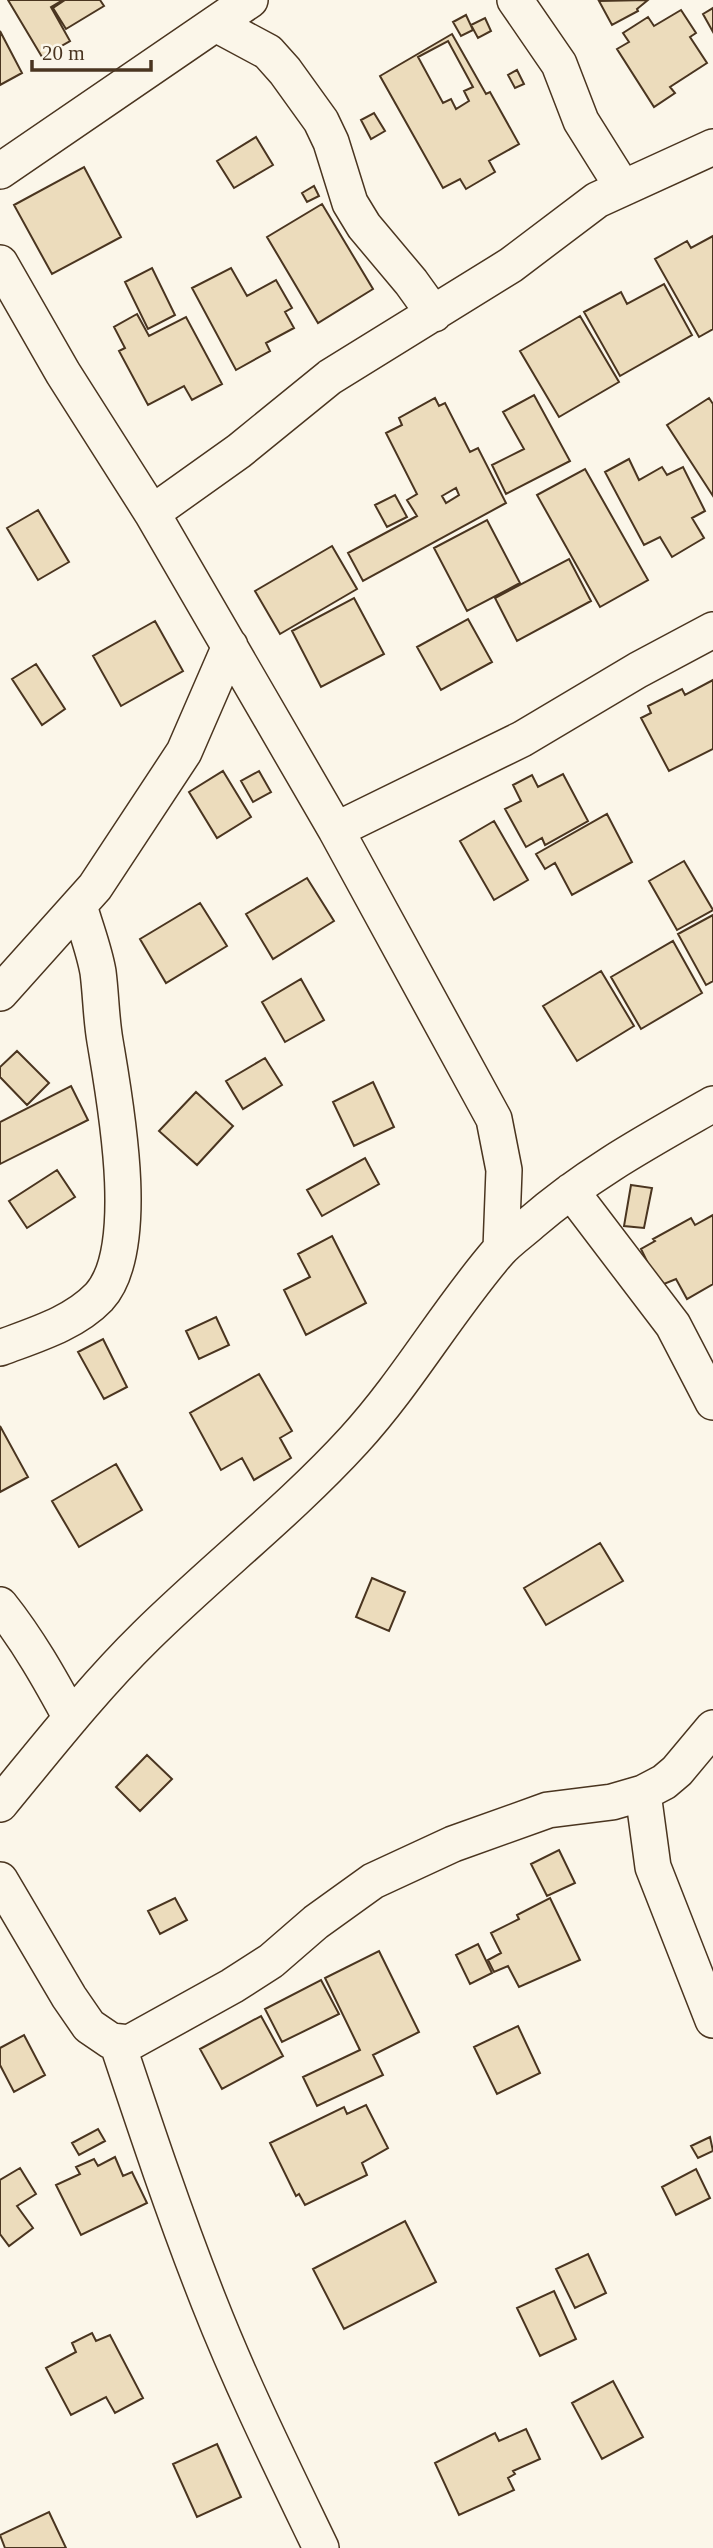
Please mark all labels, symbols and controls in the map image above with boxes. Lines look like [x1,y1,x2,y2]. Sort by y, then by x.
scale bar [32,28,150,72]
text: 20 m [42,41,85,65]

